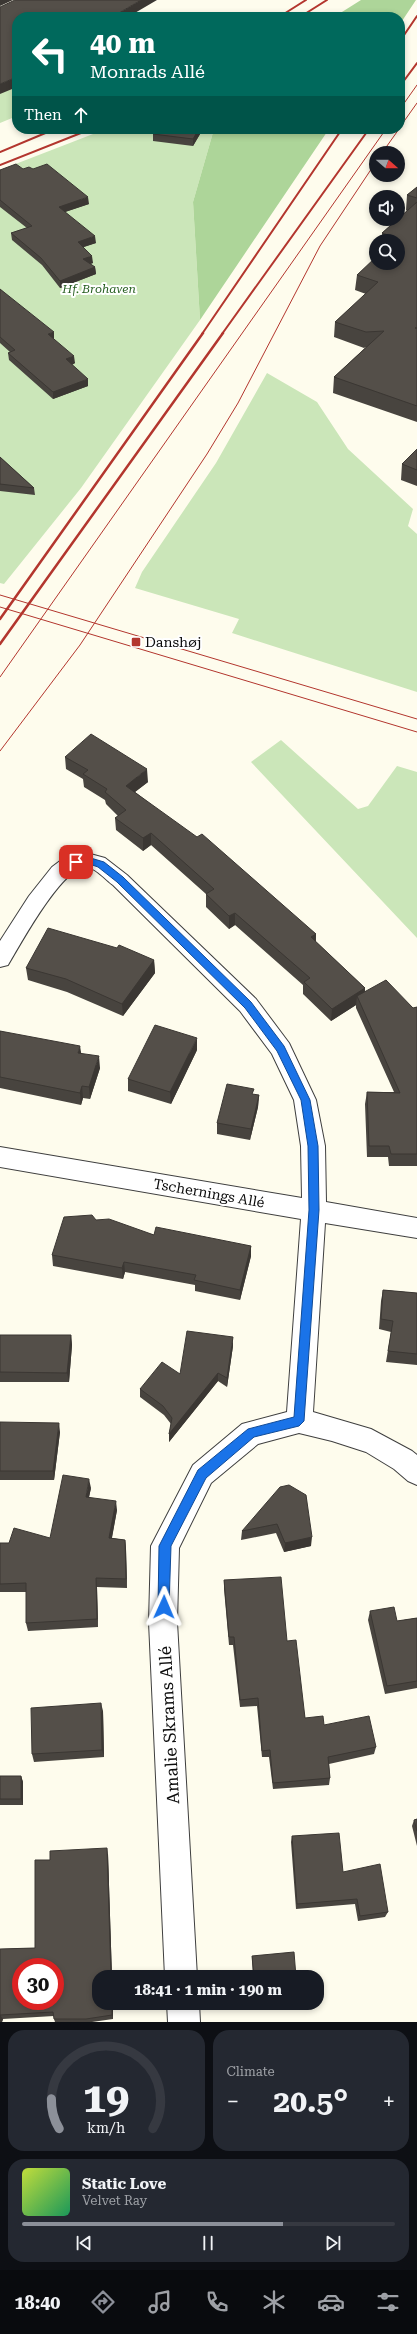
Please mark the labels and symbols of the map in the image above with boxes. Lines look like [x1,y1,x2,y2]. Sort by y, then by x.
north arrow [369,146,405,182]
park label: Hf. Brohaven [61,282,136,296]
place label: Danshøj [145,634,201,650]
marker: Danshøj [130,636,142,648]
pin [59,845,93,879]
street label: Tschernings Allé [152,1175,266,1211]
position arrow [143,1586,185,1628]
street label: Amalie Skrams Allé [155,1645,183,1805]
speed limit sign: 30 [12,1958,64,2010]

